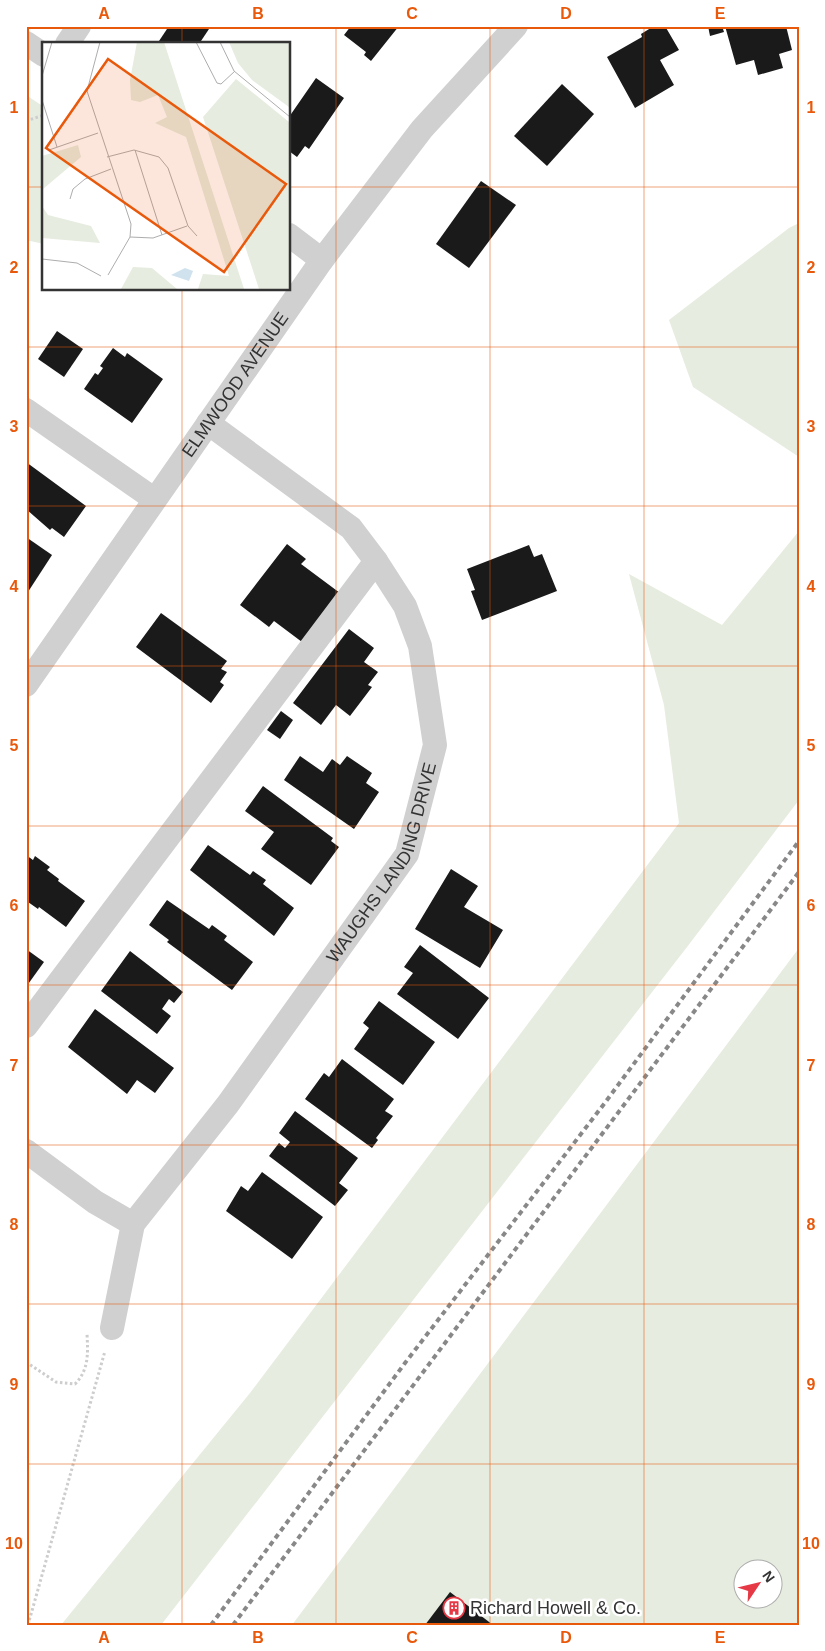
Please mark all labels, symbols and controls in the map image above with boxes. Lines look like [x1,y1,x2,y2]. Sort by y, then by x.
text: A [98,5,110,22]
text: B [252,5,264,22]
text: C [406,5,418,22]
text: D [560,5,572,22]
text: E [715,5,726,22]
inset map [42,42,290,290]
text: 1 [10,99,19,116]
text: 1 [807,99,816,116]
text: 2 [10,259,19,276]
text: 2 [807,259,816,276]
street label: ELMWOOD AVENUE [178,308,292,461]
text: 3 [10,418,19,435]
text: 3 [807,418,816,435]
text: 4 [10,578,19,595]
text: 4 [807,578,816,595]
text: 5 [10,737,19,754]
text: 5 [807,737,816,754]
street label: WAUGHS LANDING DRIVE [322,760,440,967]
text: 6 [10,897,19,914]
text: 6 [807,897,816,914]
text: 7 [10,1057,19,1074]
text: 7 [807,1057,816,1074]
text: 8 [10,1216,19,1233]
text: 8 [807,1216,816,1233]
text: 9 [10,1376,19,1393]
text: 9 [807,1376,816,1393]
text: 10 [5,1535,23,1552]
text: 10 [802,1535,820,1552]
north arrow [732,1558,782,1608]
text: N [759,1568,778,1585]
building icon: Richard Howell & Co. [442,1596,466,1620]
place label: Richard Howell & Co. [470,1598,641,1618]
text: A [98,1629,110,1646]
text: B [252,1629,264,1646]
text: C [406,1629,418,1646]
text: D [560,1629,572,1646]
text: E [715,1629,726,1646]

